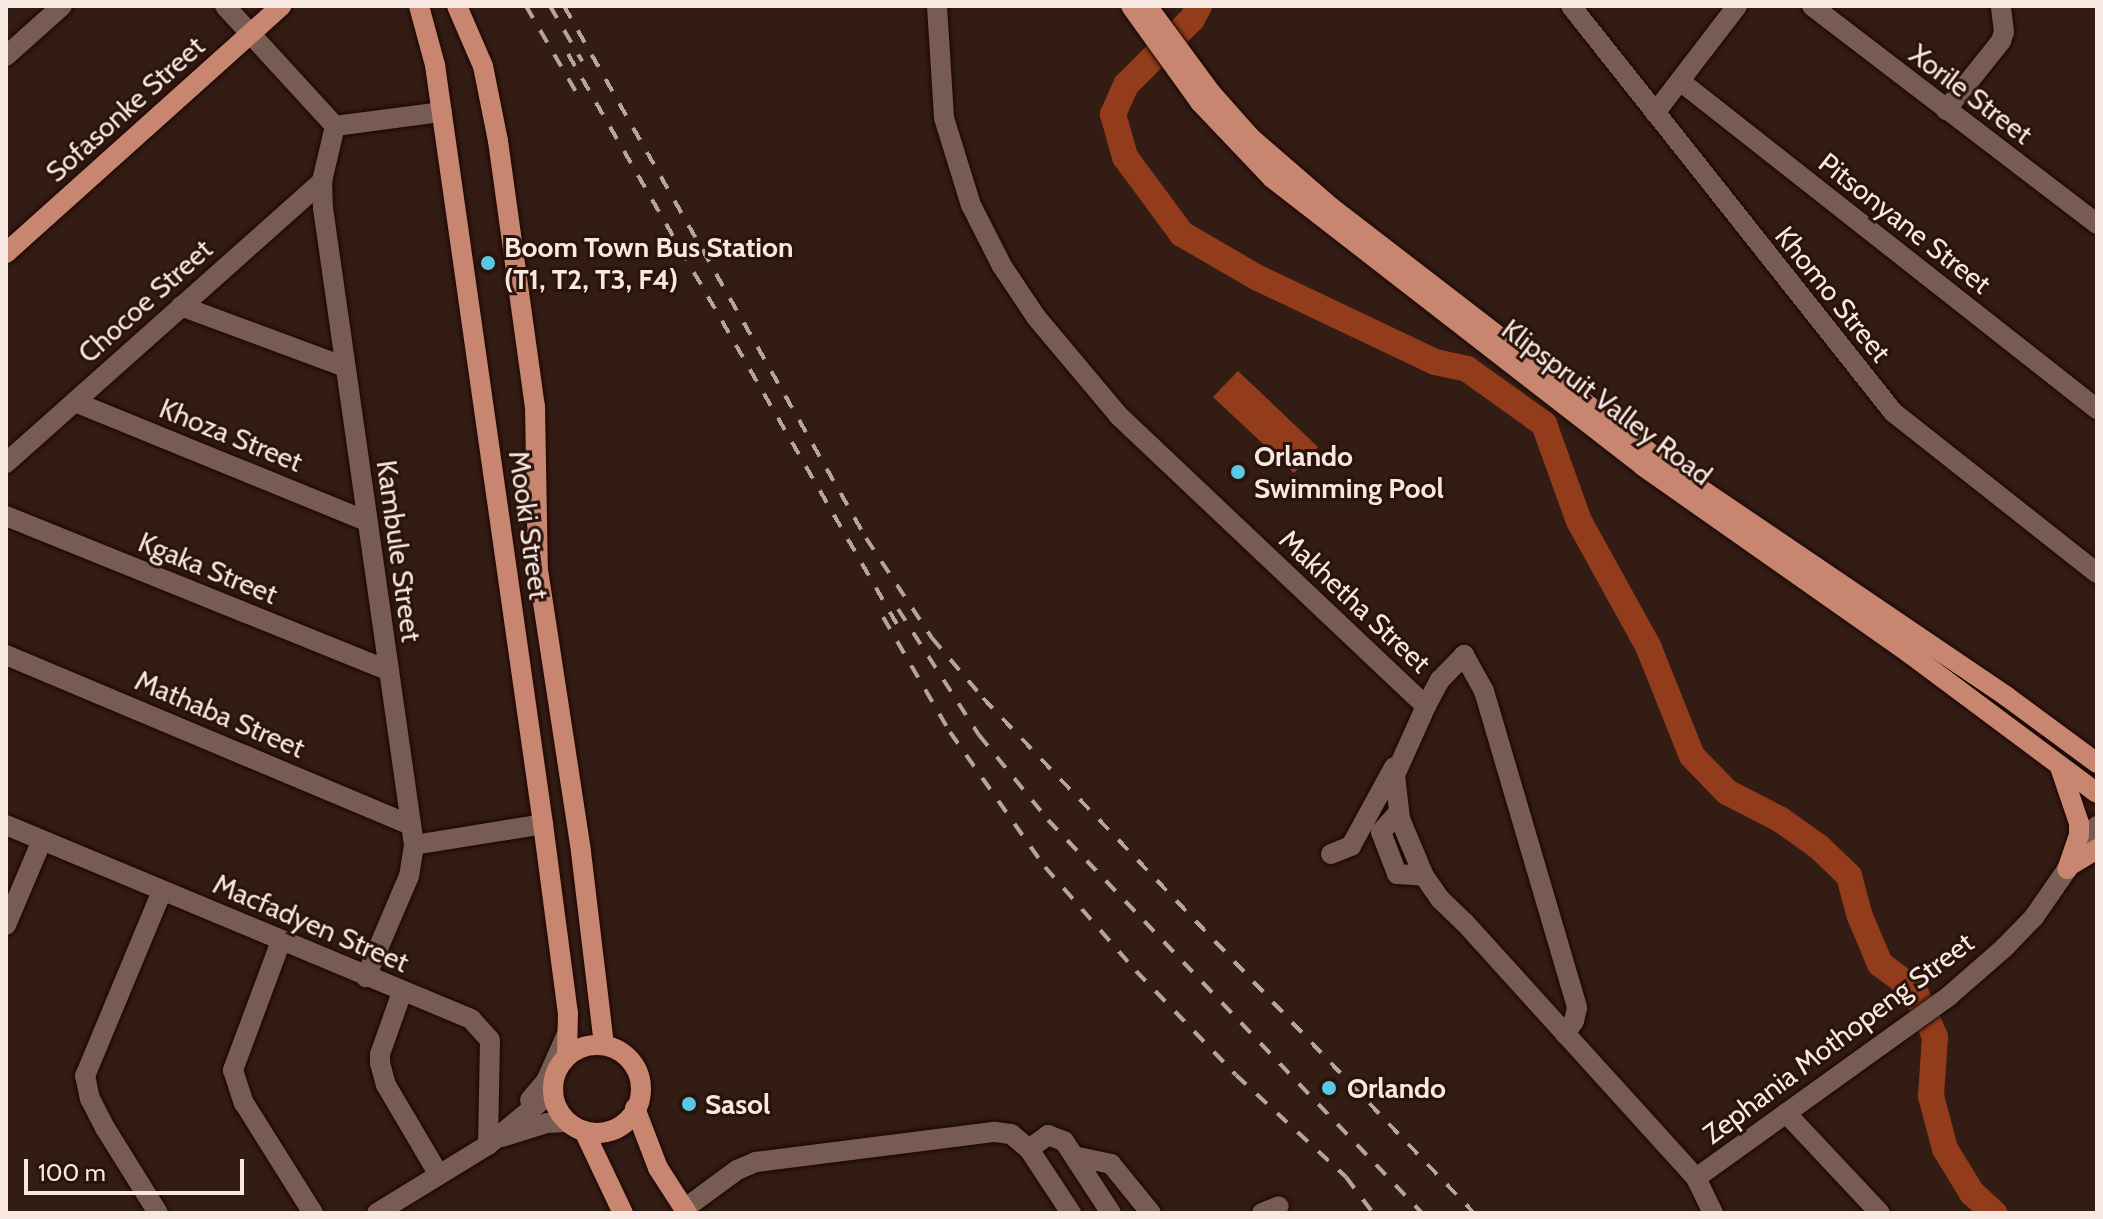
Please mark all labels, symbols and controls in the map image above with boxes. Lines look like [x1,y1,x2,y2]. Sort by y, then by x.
street label: Sofasonke Street [39,29,211,189]
street label: Xorile Street [1903,37,2039,151]
street label: Pitsonyane Street [1812,145,1998,301]
street label: Khomo Street [1768,219,1898,369]
place label: Boom Town Bus Station (T1, T2, T3, F4) [504,230,793,296]
street label: Chocoe Street [71,232,219,370]
marker: Boom Town Bus Station (T1, T2, T3, F4) [479,254,497,272]
street label: Klipspruit Valley Road [1495,312,1719,492]
street label: Khoza Street [155,391,307,479]
place label: Orlando Swimming Pool [1254,439,1444,505]
street label: Mooki Street [502,448,556,602]
street label: Kambule Street [370,458,428,644]
marker: Orlando Swimming Pool [1229,463,1247,481]
street label: Makhetha Street [1272,522,1438,680]
street label: Kgaka Street [134,525,282,611]
street label: Mathaba Street [130,663,310,765]
street label: Macfadyen Street [208,867,414,979]
street label: Zephania Mothopeng Street [1696,925,1980,1151]
place label: Orlando [1347,1071,1446,1105]
marker: Orlando [1318,1077,1340,1099]
place label: Sasol [705,1087,770,1121]
marker: Sasol [680,1095,698,1113]
scale bar [28,1143,248,1193]
text: 100 m [38,1158,106,1187]

